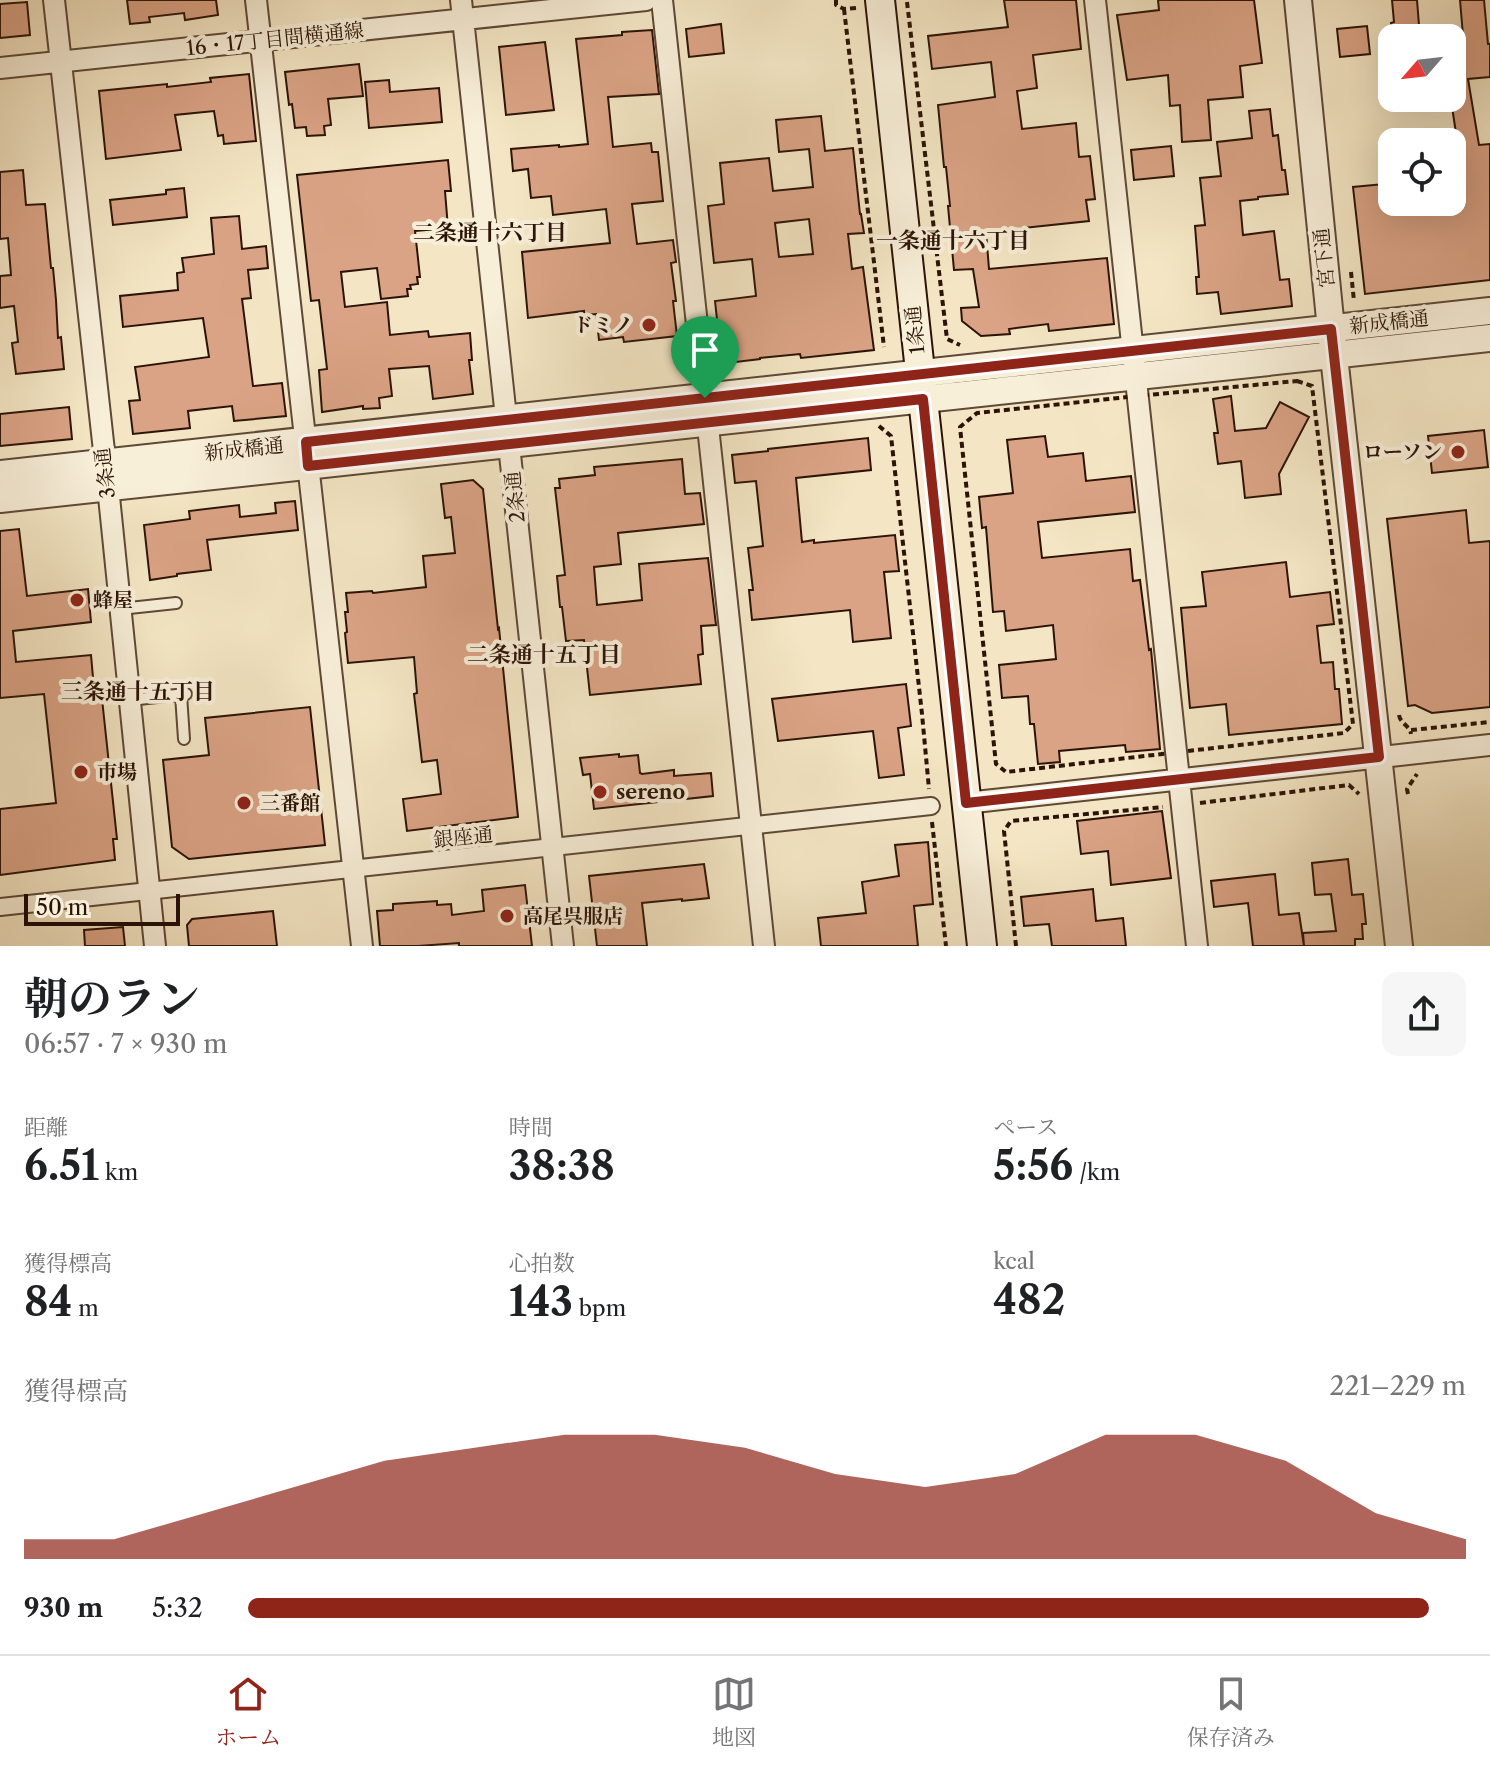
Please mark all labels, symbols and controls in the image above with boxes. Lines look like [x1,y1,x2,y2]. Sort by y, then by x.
street label: 16・17丁目間横通線 [185,18,365,60]
north arrow [1378,24,1466,112]
map controls [1378,24,1466,216]
button: locate [1378,128,1466,216]
district label: 二条通十六丁目 [413,219,567,246]
district label: 一条通十六丁目 [876,227,1030,254]
street label: 宮下通 [1309,227,1339,289]
street label: 1条通 [901,305,929,355]
street label: 新成橋通 [1348,306,1430,338]
place label: ドミノ [573,313,633,337]
marker: ドミノ [640,316,658,334]
pin [671,316,739,398]
icon: arrive [683,328,727,372]
street label: 新成橋通 [203,433,285,465]
place label: ローソン [1363,440,1442,464]
marker: ローソン [1449,443,1467,461]
street label: 3条通 [90,446,120,500]
street label: 2条通 [500,470,530,524]
place label: 蜂屋 [93,588,133,612]
marker: 蜂屋 [68,591,86,609]
district label: 二条通十五丁目 [467,641,621,668]
district label: 三条通十五丁目 [61,678,215,705]
place label: 市場 [97,760,137,784]
marker: 市場 [72,763,90,781]
place label: sereno [616,780,685,804]
marker: sereno [591,783,609,801]
place label: 三番館 [260,791,320,815]
marker: 三番館 [235,794,253,812]
street label: 銀座通 [432,822,494,852]
scale bar [24,890,180,926]
text: 50 m [36,894,88,921]
place label: 高尾呉服店 [523,904,623,928]
marker: 高尾呉服店 [498,907,516,925]
text: 朝のラン [24,971,200,1025]
button: share [1382,972,1466,1056]
text: 06:57 · 7 × 930 m [24,1028,228,1060]
text: 距離 [24,1114,68,1141]
text: 時間 [509,1114,553,1141]
text: ペース [993,1114,1058,1141]
text: 6.51 [24,1141,99,1190]
text: 38:38 [509,1141,615,1190]
text: 5:56 [993,1141,1073,1190]
text: km [99,1159,138,1186]
text: /km [1073,1159,1120,1186]
text: kcal [993,1248,1035,1275]
text: 獲得標高 [24,1250,112,1277]
text: 心拍数 [509,1250,575,1277]
text: 482 [993,1275,1065,1324]
text: 84 [24,1277,72,1326]
text: 143 [509,1277,573,1326]
text: m [72,1295,99,1322]
text: bpm [573,1295,626,1322]
text: 221–229 m [1330,1370,1466,1402]
text: 獲得標高 [24,1375,128,1407]
text: 930 m [24,1592,103,1624]
text: 5:32 [152,1592,203,1624]
tab: ホーム [215,1672,281,1751]
tab: 地図 [712,1672,756,1751]
tab: 保存済み [1187,1672,1275,1751]

